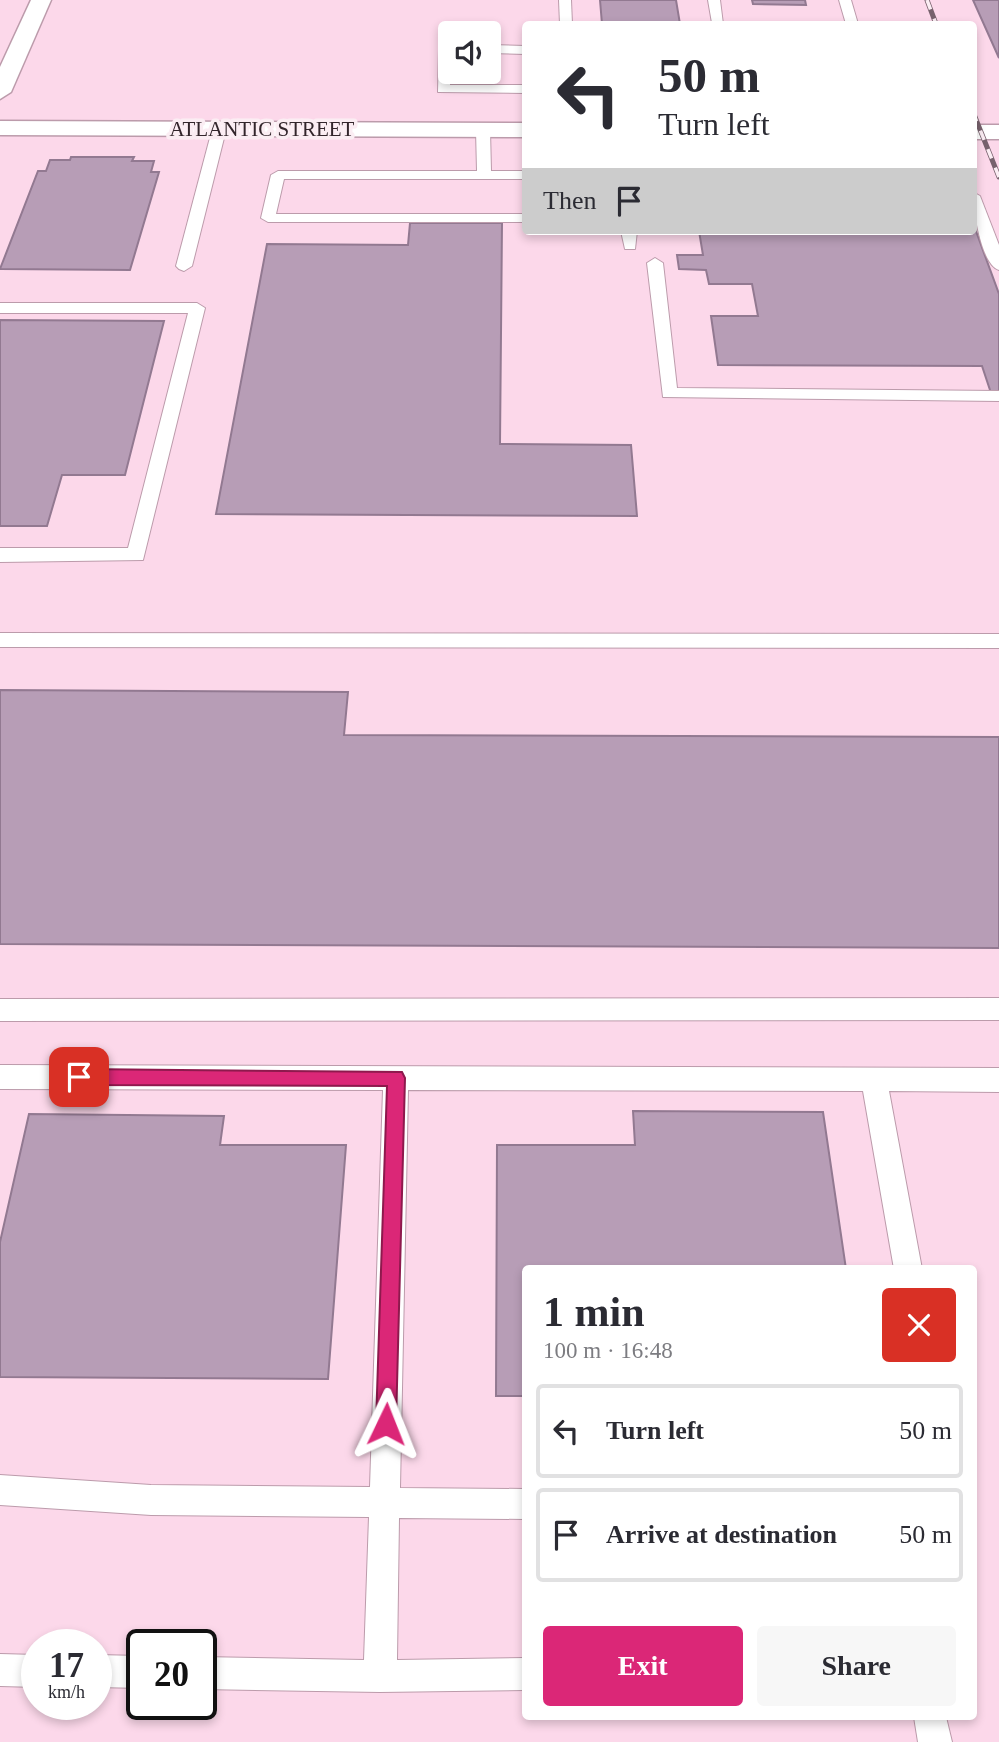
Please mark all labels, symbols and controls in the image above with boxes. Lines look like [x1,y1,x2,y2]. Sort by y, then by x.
map controls [438,21,501,84]
button: sound [438,21,501,84]
text: 50 m [658,48,760,103]
icon: left [543,49,634,140]
text: Turn left [658,106,770,142]
street label: ATLANTIC STREET [170,117,355,141]
icon: arrive [610,182,648,220]
text: Then [543,186,596,215]
pin [49,1047,109,1107]
icon: arrive [60,1058,98,1096]
button: close [882,1288,956,1362]
text: 1 min [543,1289,645,1335]
text: 100 m · 16:48 [543,1338,673,1363]
position arrow [349,1387,423,1461]
icon: left [547,1412,585,1450]
text: Turn left [606,1416,704,1445]
text: 50 m [899,1416,952,1445]
icon: arrive [547,1516,585,1554]
text: Arrive at destination [606,1520,837,1549]
text: 50 m [899,1520,952,1549]
button: Exit [543,1626,743,1706]
button: Share [757,1626,956,1706]
speed limit sign: 20 [126,1629,217,1720]
text: 17 [49,1646,84,1685]
text: km/h [48,1682,85,1702]

